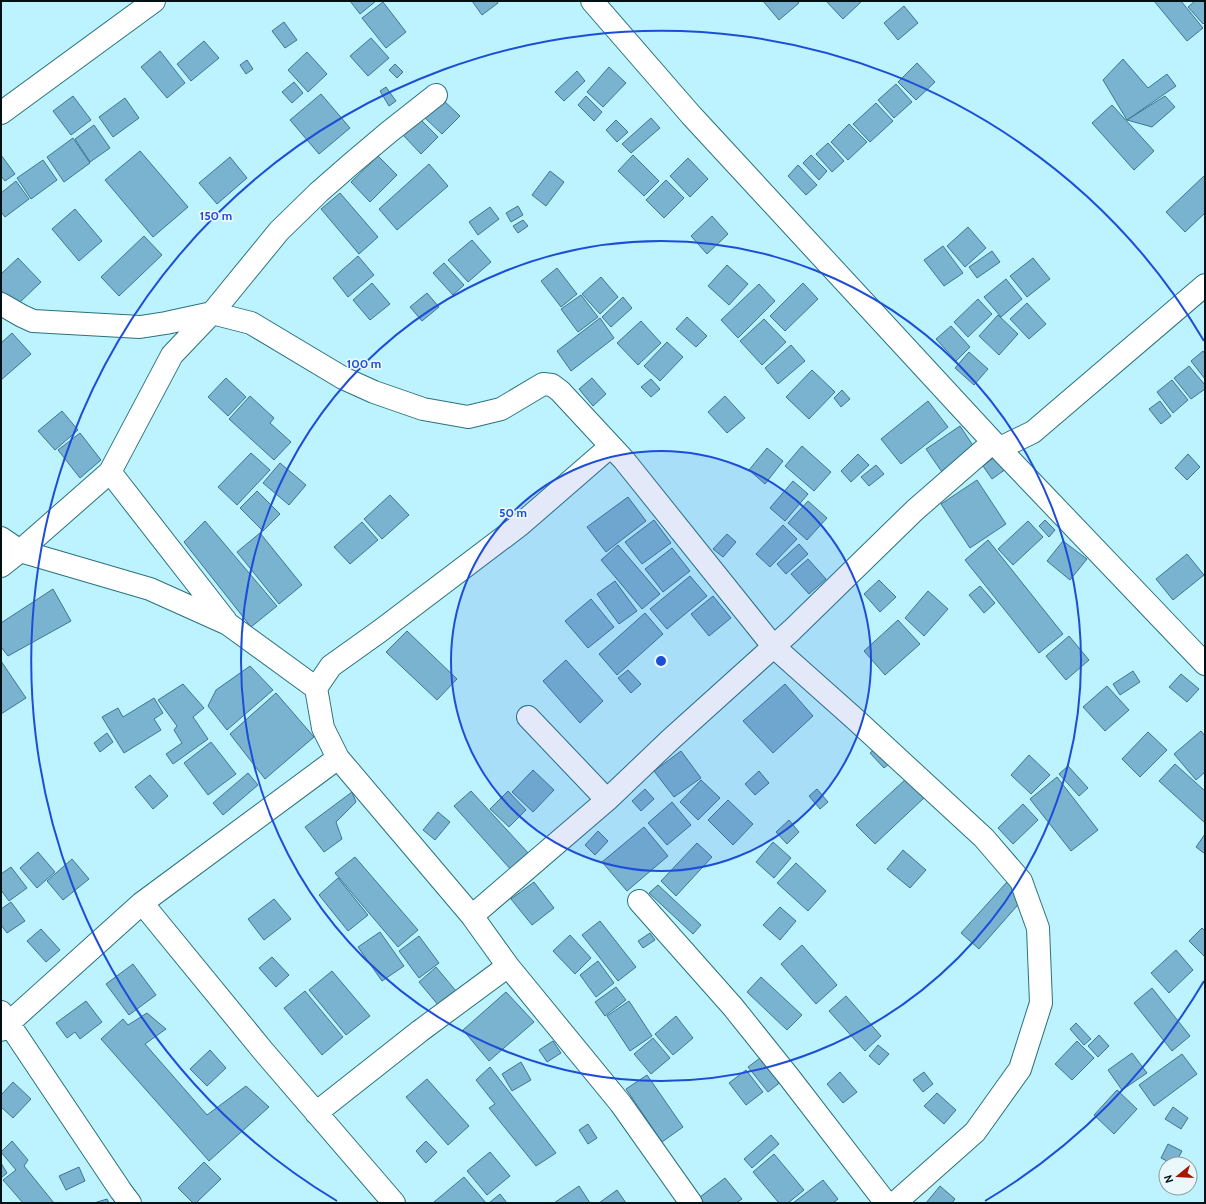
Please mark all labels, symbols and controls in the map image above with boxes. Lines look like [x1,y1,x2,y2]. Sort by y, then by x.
text: 150 m [200,208,232,223]
text: 100 m [347,356,381,371]
text: 50 m [499,505,527,520]
centre of rings [654,654,668,668]
north arrow [1158,1156,1198,1196]
text: N [1161,1173,1176,1185]

